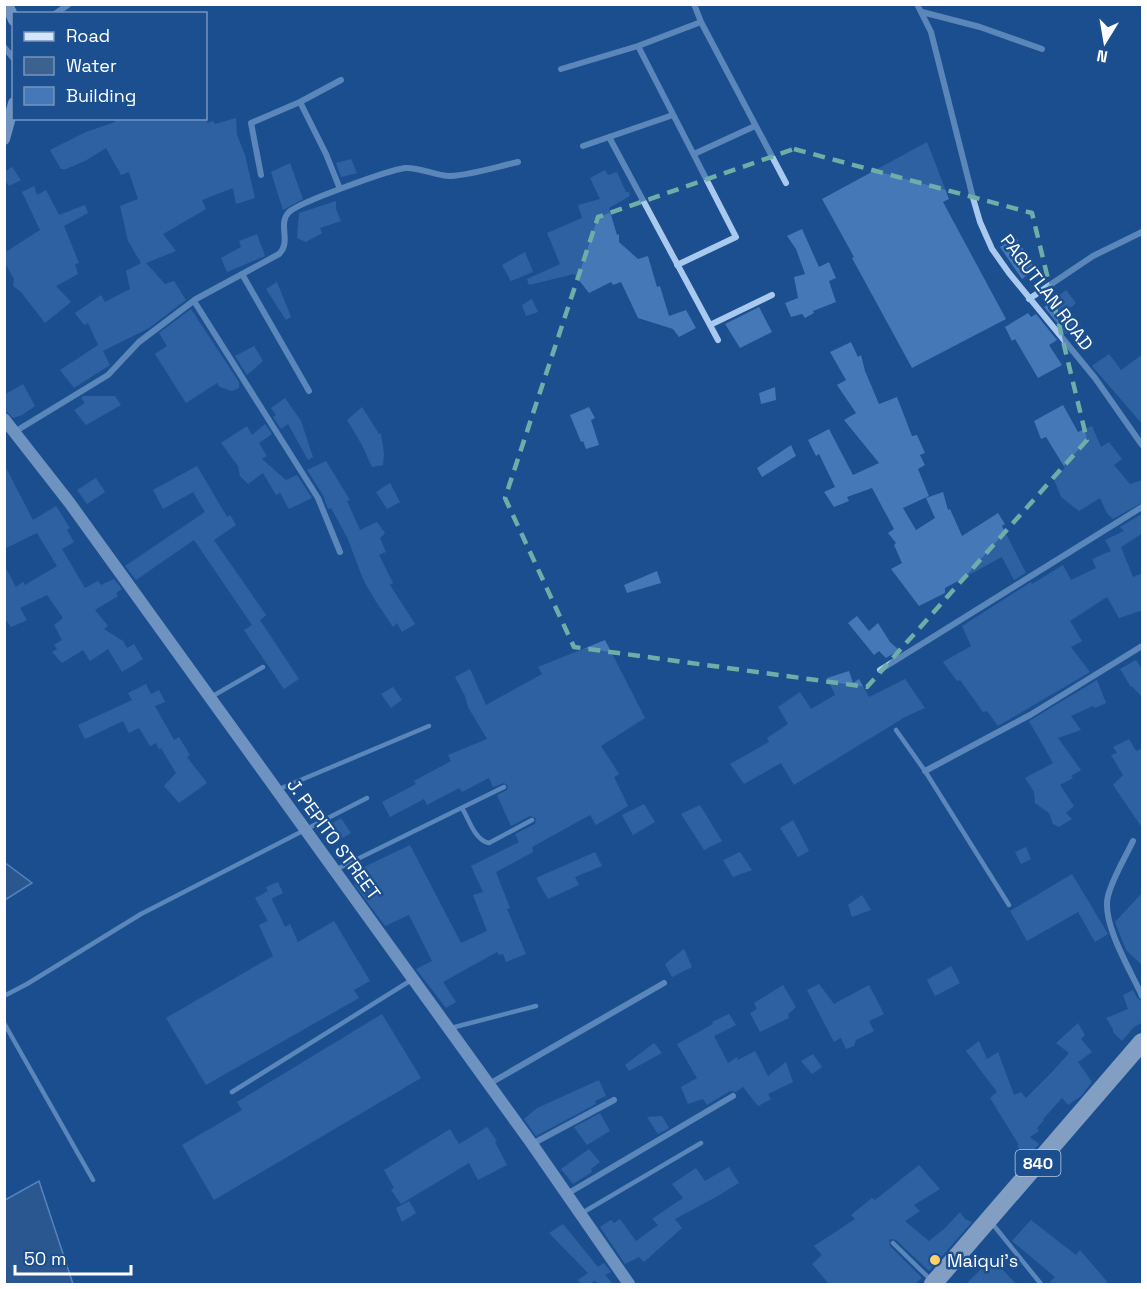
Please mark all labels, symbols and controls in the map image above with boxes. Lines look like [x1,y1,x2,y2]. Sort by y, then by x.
legend [12,12,207,120]
north arrow [1075,12,1135,72]
text: Road [66,24,110,47]
text: N [1095,45,1110,68]
text: Water [66,54,117,77]
text: Building [66,84,136,107]
street label: PAGUTLAN ROAD [996,229,1098,355]
street label: J. PEPITO STREET [282,774,386,905]
road number: 840 [1016,1150,1060,1176]
scale bar [15,1238,130,1276]
text: 50 m [24,1247,66,1270]
place label: Maiqui's [947,1249,1018,1272]
marker: Maiqui's [928,1253,942,1267]

